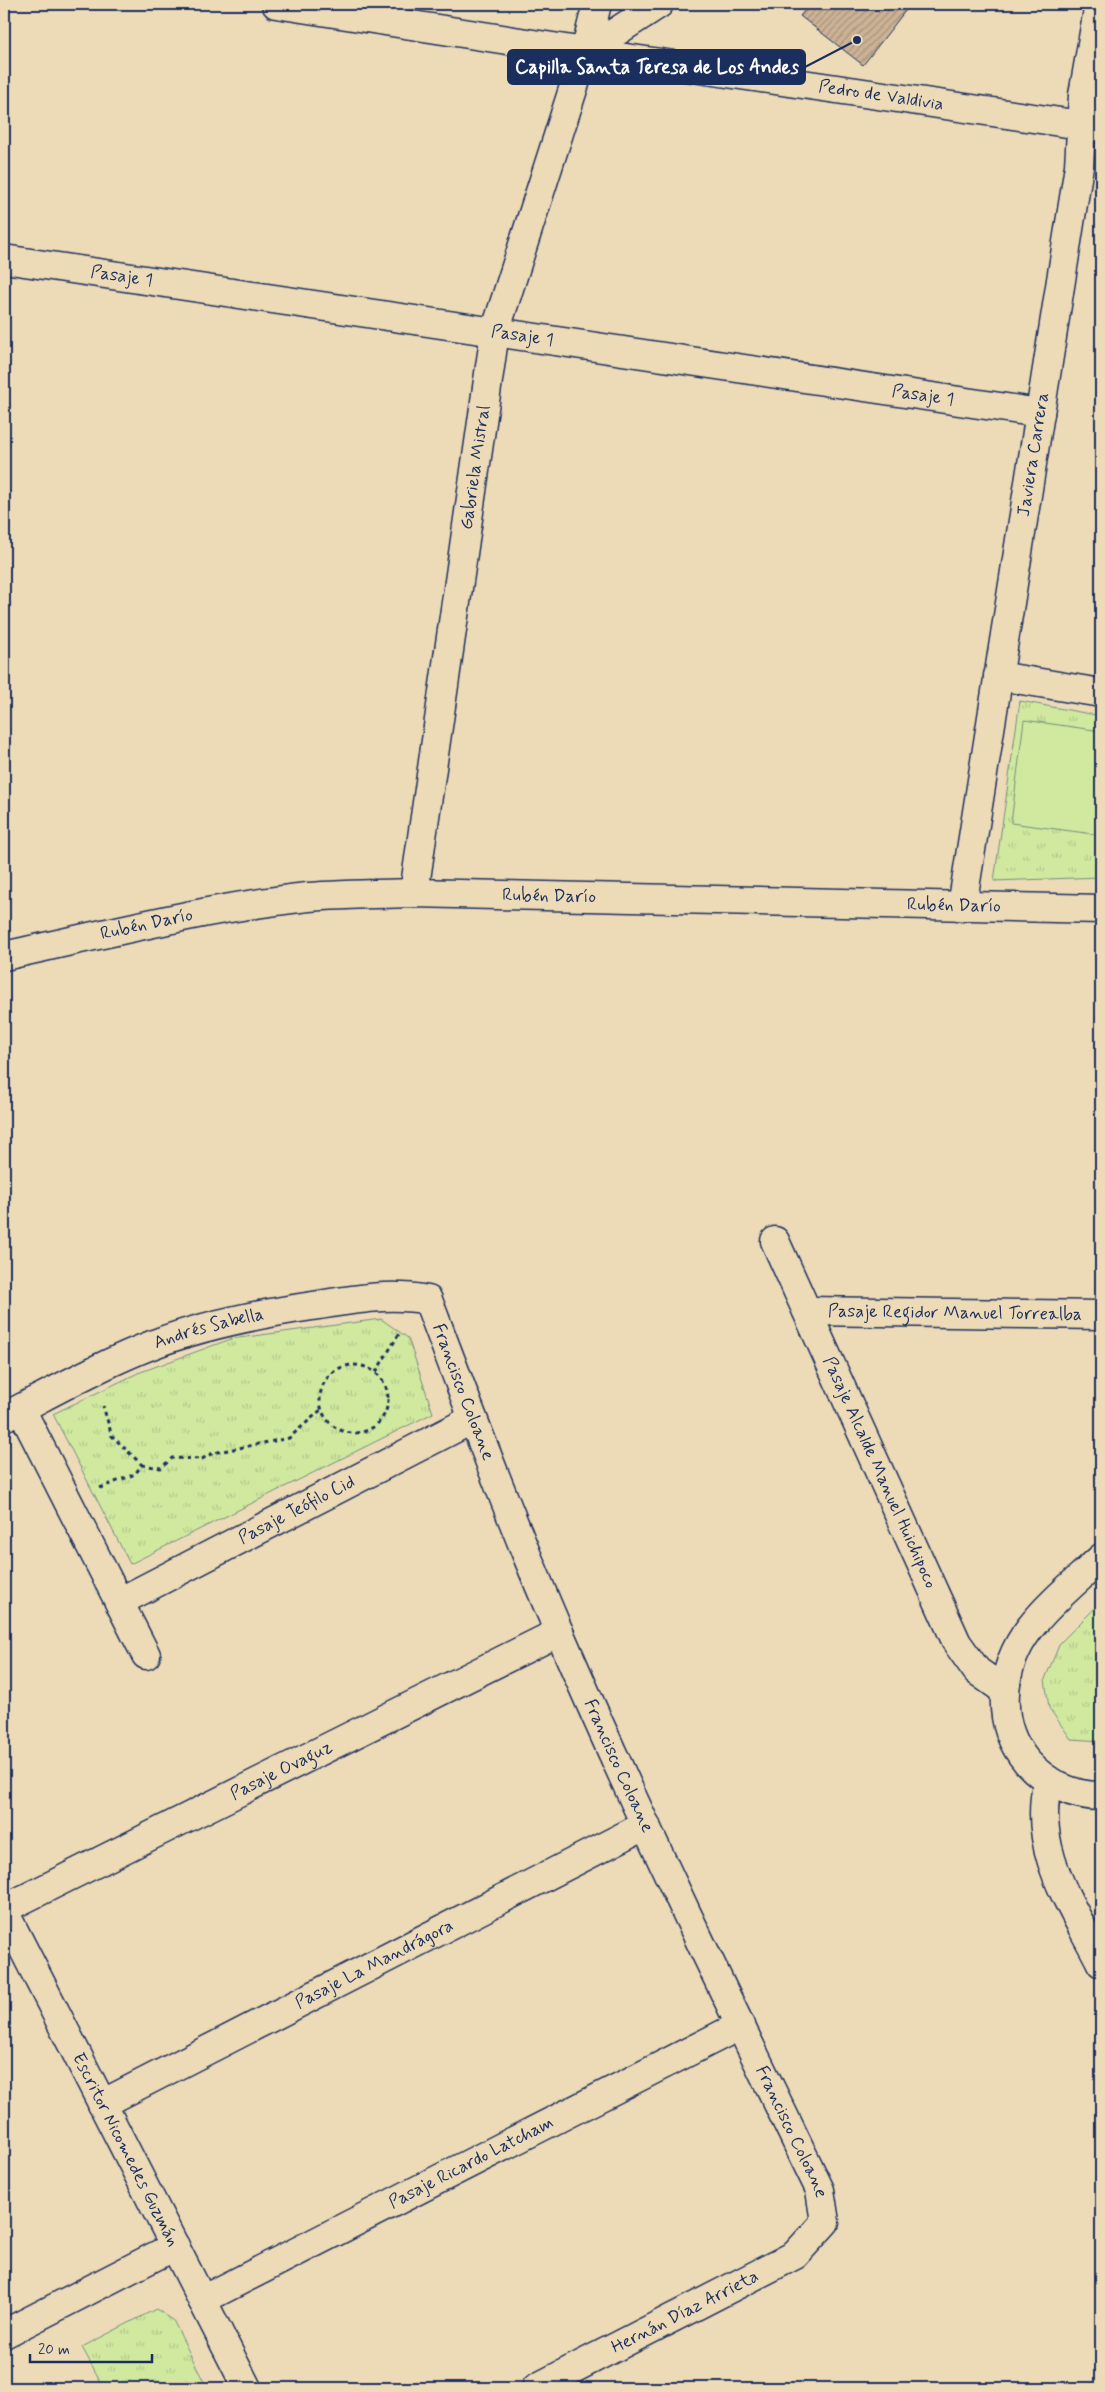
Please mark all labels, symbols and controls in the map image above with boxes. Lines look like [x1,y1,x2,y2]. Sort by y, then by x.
callout: Capilla Santa Teresa de Los Andes [508,50,805,84]
text: Capilla Santa Teresa de Los Andes [515,55,800,80]
street label: Pedro de Valdivia [817,75,945,117]
street label: Pasaje 1 [89,260,155,293]
street label: Pasaje 1 [489,320,555,353]
street label: Pasaje 1 [890,379,956,412]
street label: Javiera Carrera [1012,391,1055,518]
street label: Gabriela Mistral [455,404,496,531]
street label: Rubén Darío [502,883,596,909]
street label: Rubén Darío [907,892,1001,919]
street label: Rubén Darío [98,903,195,946]
street label: Pasaje Regidor Manuel Torrealba [828,1299,1082,1327]
street label: Andrés Sabella [150,1302,266,1355]
street label: Francisco Coloane [426,1320,500,1464]
street label: Pasaje Alcalde Manuel Huichipoco [817,1353,943,1592]
street label: Pasaje Teófilo Cid [234,1470,359,1550]
street label: Francisco Coloane [578,1695,659,1837]
street label: Pasaje Ovaguz [226,1735,337,1806]
street label: Pasaje La Mandrágora [291,1914,458,2015]
street label: Escritor Nicomedes Guzmán [66,2049,185,2251]
street label: Francisco Coloane [750,2062,833,2200]
street label: Pasaje Ricardo Latcham [384,2111,558,2215]
street label: Hernán Díaz Arrieta [607,2264,763,2360]
scale bar [30,2332,152,2364]
text: 20 m [38,2340,70,2360]

